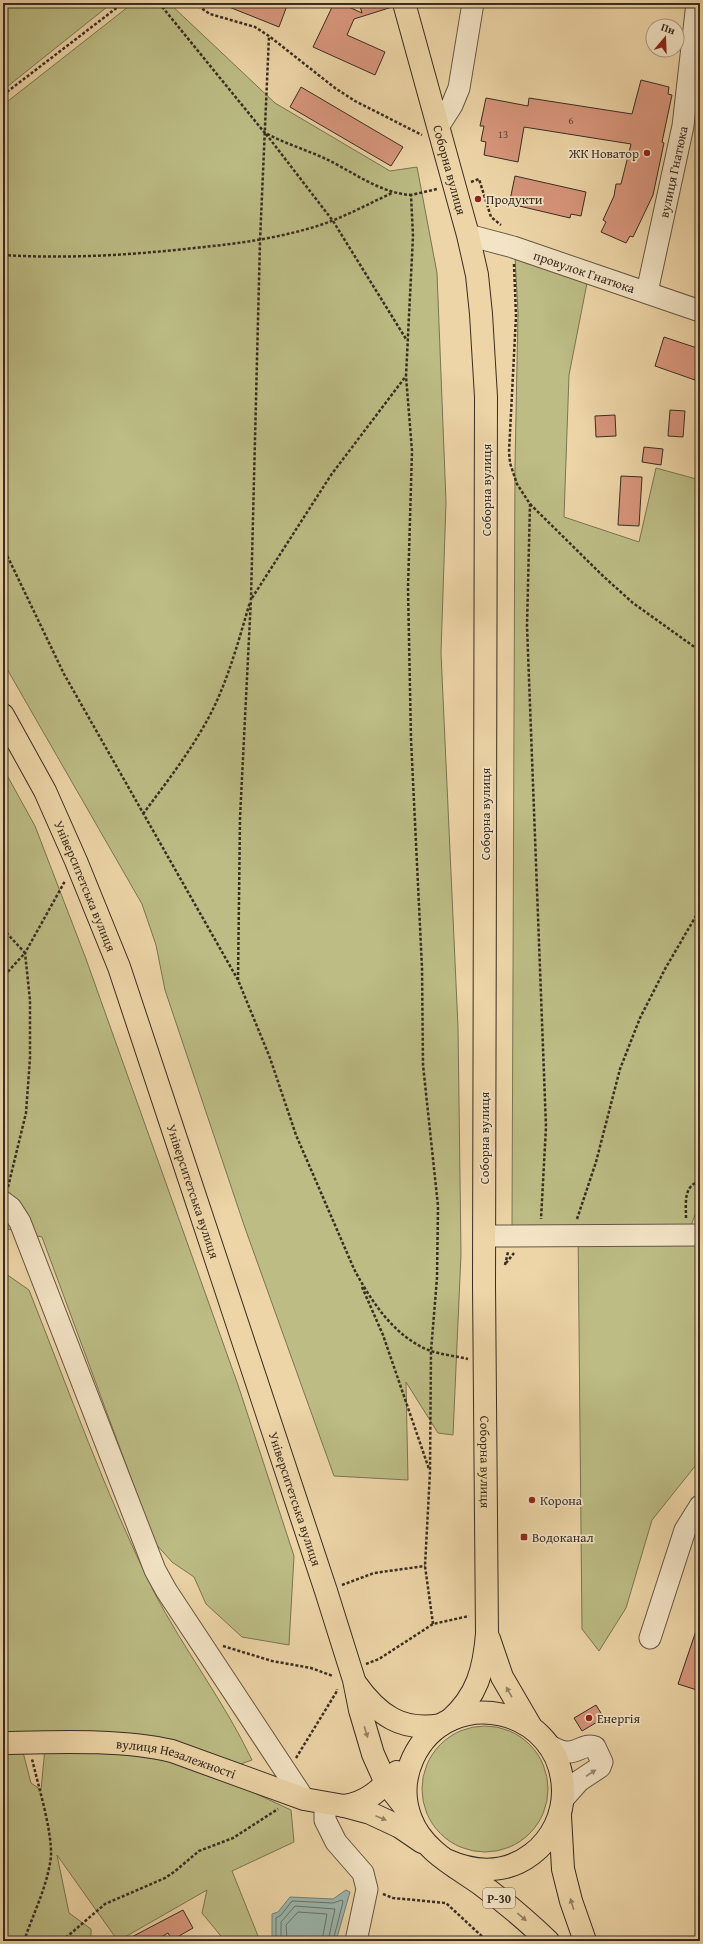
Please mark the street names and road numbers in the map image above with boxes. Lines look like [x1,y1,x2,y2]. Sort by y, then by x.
street label: Соборна вулиця [429,123,472,217]
street label: вулиця Гнатюка [654,123,692,219]
street label: провулок Гнатюка [531,245,638,298]
street label: Соборна вулиця [477,443,496,536]
street label: Соборна вулиця [476,767,495,860]
street label: Університетська вулиця [50,817,121,955]
street label: Соборна вулиця [475,1091,494,1184]
street label: Університетська вулиця [162,1122,225,1261]
street label: Соборна вулиця [476,1416,495,1509]
street label: Університетська вулиця [264,1429,327,1569]
street label: вулиця Незалежності [115,1734,239,1783]
road number: Р-30 [483,1888,515,1908]

